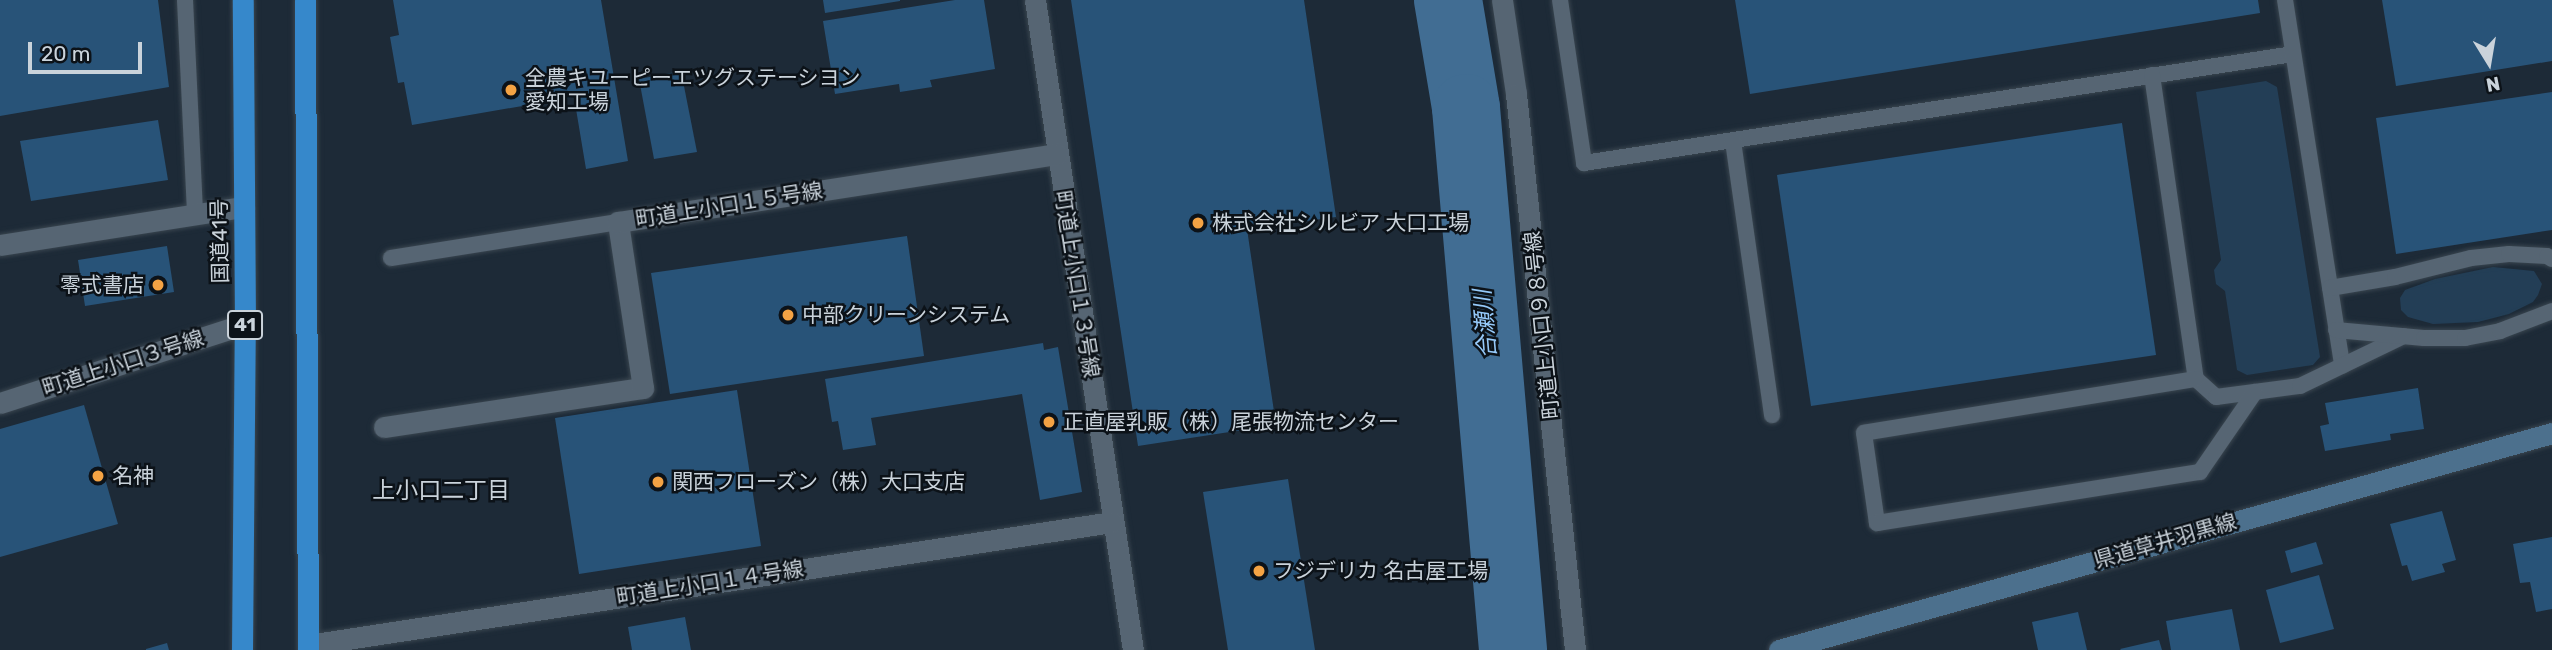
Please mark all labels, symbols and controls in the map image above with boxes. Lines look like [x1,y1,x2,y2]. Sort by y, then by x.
scale bar [32,28,145,72]
north arrow [2454,28,2524,98]
text: 20 m [41,41,90,66]
place label: 全農キユーピーエツグステーシヨン 愛知工場 [525,65,861,115]
text: N [2484,72,2502,97]
marker: 全農キユーピーエツグステーシヨン 愛知工場 [503,82,519,98]
street label: 町道上小口１５号線 [634,178,824,232]
street label: 町道上小口１３号線 [1050,189,1104,379]
street label: 国道41号 [207,198,233,284]
place label: 株式会社シルビア 大口工場 [1212,210,1469,236]
marker: 株式会社シルビア 大口工場 [1190,215,1206,231]
street label: 町道上小口９８号線 [1520,230,1564,420]
place label: 零式書店 [60,272,144,298]
marker: 零式書店 [150,277,166,293]
water label: 合瀬川 [1468,288,1502,360]
place label: 中部クリーンシステム [802,302,1012,328]
marker: 中部クリーンシステム [780,307,796,323]
road number: 41 [226,310,264,340]
street label: 町道上小口３号線 [39,325,207,401]
place label: 正直屋乳販（株）尾張物流センター [1063,409,1399,435]
marker: 正直屋乳販（株）尾張物流センター [1041,414,1057,430]
place label: 名神 [112,463,154,489]
marker: 名神 [90,468,106,484]
place label: 関西フローズン（株）大口支店 [672,469,966,495]
marker: 関西フローズン（株）大口支店 [650,474,666,490]
district label: 上小口二丁目 [372,476,510,504]
street label: 県道草井羽黒線 [2091,509,2239,573]
street label: 町道上小口１４号線 [615,556,805,610]
place label: フジデリカ 名古屋工場 [1273,558,1488,584]
marker: フジデリカ 名古屋工場 [1251,563,1267,579]

